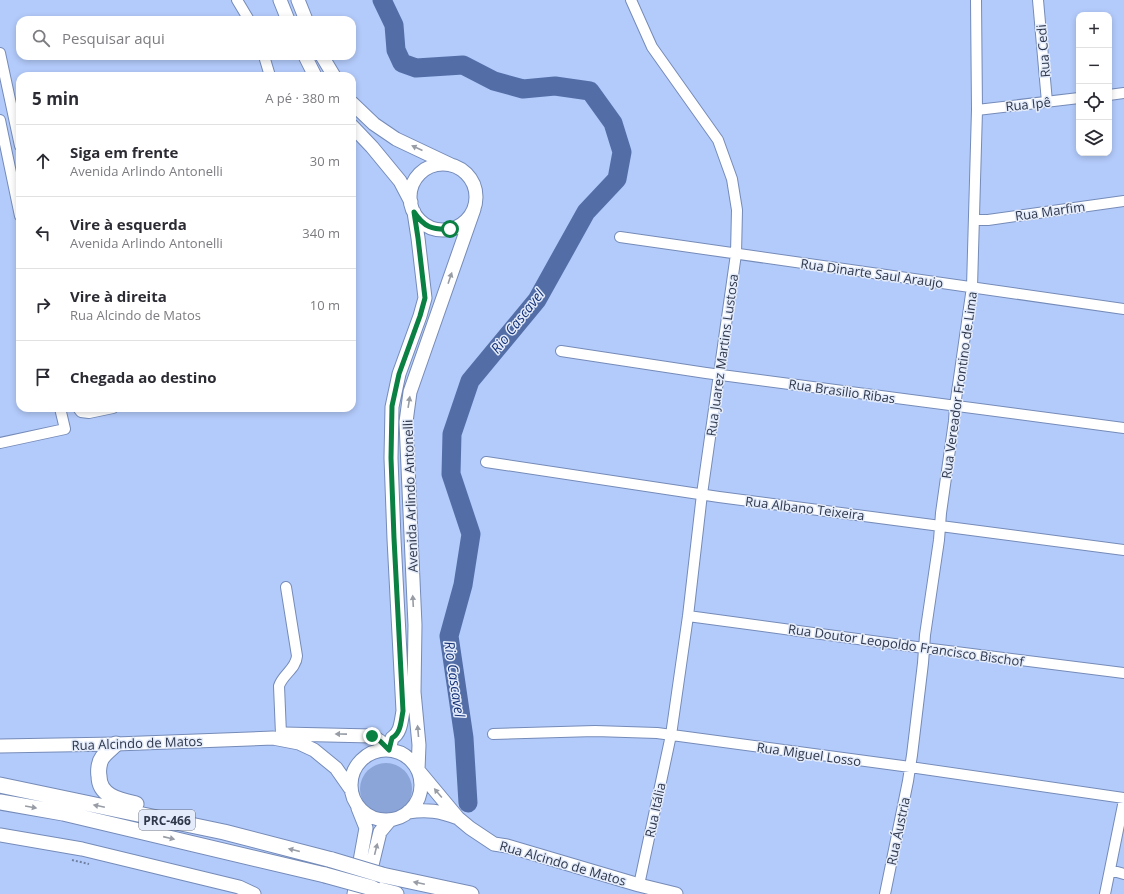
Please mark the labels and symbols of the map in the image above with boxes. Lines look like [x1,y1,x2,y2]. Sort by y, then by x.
street label: Rua Cedi [1032,24,1054,78]
street label: Rua Ipê [1004,93,1052,115]
one-way arrow [412,145,423,151]
street label: Rua Marfim [1014,197,1086,225]
route start [441,220,459,238]
street label: Rua Dinarte Saul Araujo [799,254,945,292]
one-way arrow [448,272,454,284]
street label: Rua Juarez Martins Lustosa [702,273,742,437]
water label: Rio Cascavel [486,285,548,357]
street label: Rua Vereador Frontino de Lima [937,290,981,480]
street label: Rua Brasilio Ribas [788,375,896,407]
one-way arrow [406,395,412,408]
street label: Avenida Arlindo Antonelli [398,419,422,573]
street label: Rua Albano Teixeira [744,492,866,524]
one-way arrow [410,595,417,607]
street label: Rua Doutor Leopoldo Francisco Bischof [787,620,1026,671]
water label: Rio Cascavel [440,640,470,719]
one-way arrow [414,725,421,737]
route end [363,727,381,745]
one-way arrow [335,731,347,738]
street label: Rua Alcindo de Matos [71,732,203,754]
street label: Rua Miguel Losso [756,738,863,770]
street label: Rua Itália [640,781,670,839]
one-way arrow [434,788,443,799]
street label: Rua Áustria [882,795,914,867]
one-way arrow [93,803,105,809]
one-way arrow [25,805,38,811]
road number: PRC-466 [139,810,195,830]
one-way arrow [163,836,175,842]
street label: Rua Alcindo de Matos [498,836,628,890]
one-way arrow [373,843,379,856]
one-way arrow [288,847,300,853]
one-way arrow [413,879,425,885]

